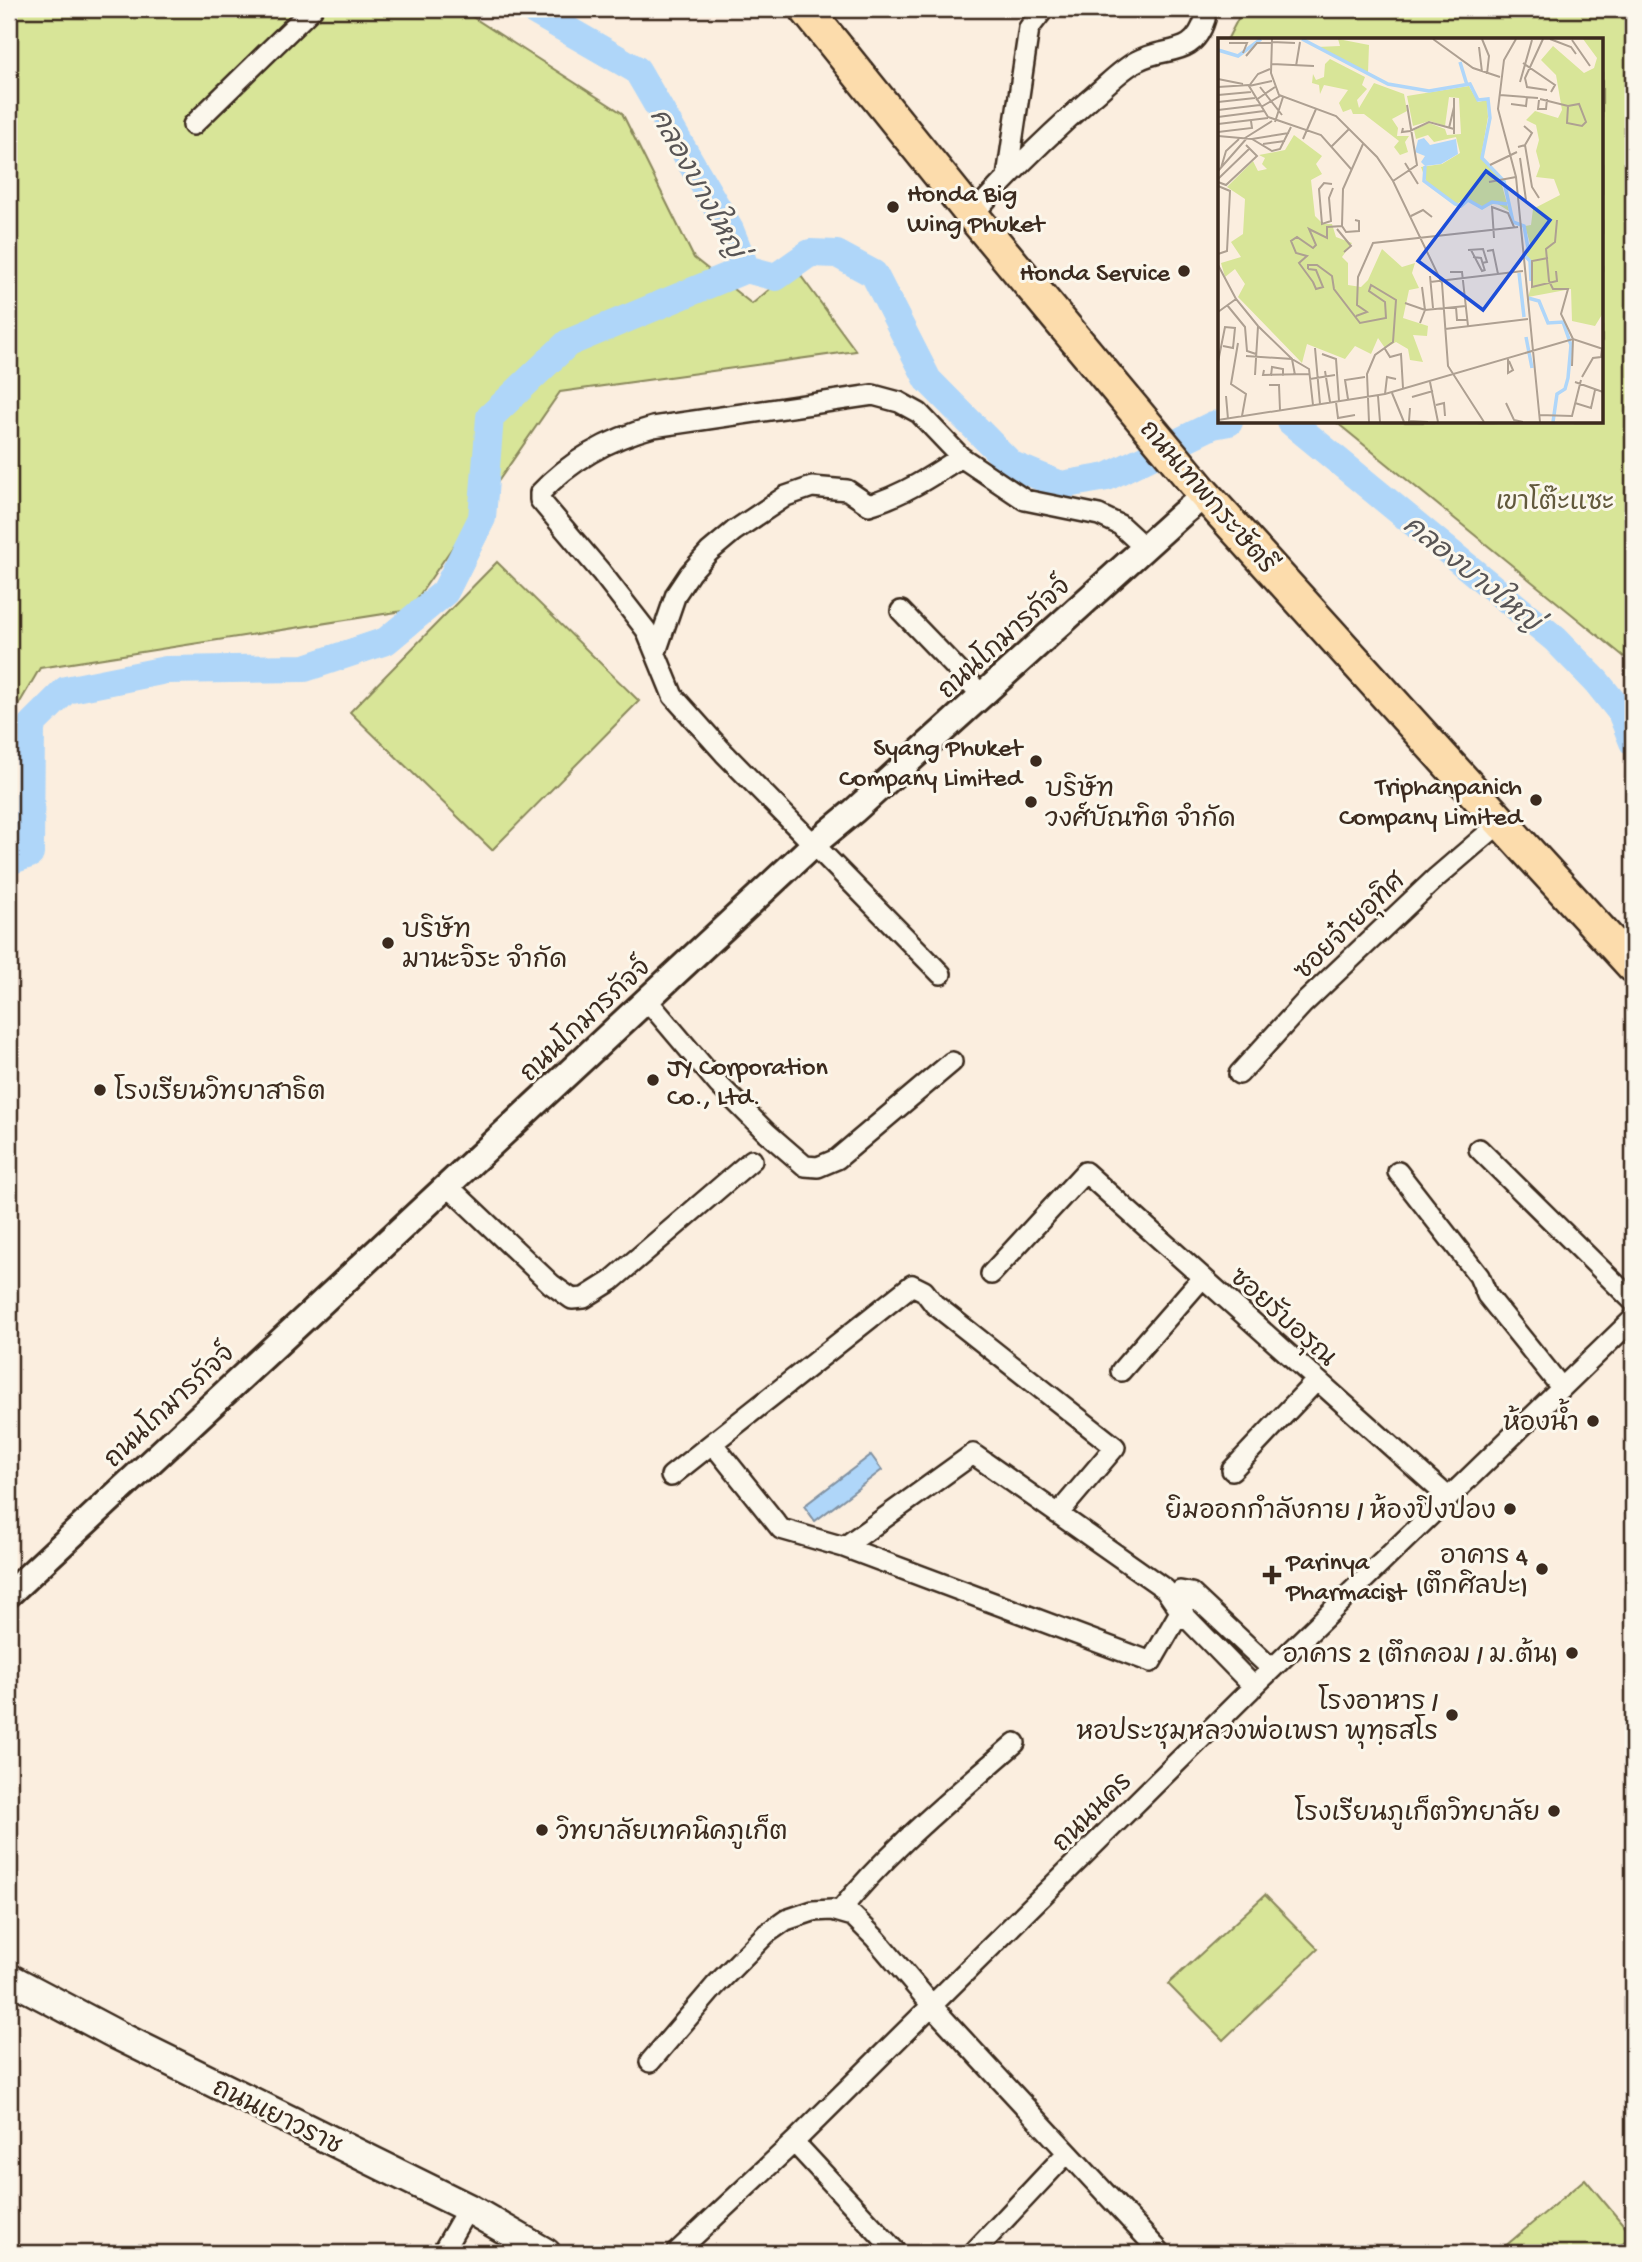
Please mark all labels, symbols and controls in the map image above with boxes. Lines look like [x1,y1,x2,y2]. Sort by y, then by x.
inset map [1218,38,1604,424]
water label: คลองบางใหญ่ [640,101,758,269]
place label: Honda Big Wing Phuket [907,181,1047,242]
marker: Honda Big Wing Phuket [885,199,901,215]
place label: Honda Service [1019,260,1171,291]
marker: Honda Service [1176,263,1192,279]
street label: ถนนเทพกระษัตรี [1131,414,1283,582]
park label: เขาโต๊ะแซะ [1496,484,1614,520]
water label: คลองบางใหญ่ [1395,506,1553,644]
street label: ถนนโกมารภัจจ์ [930,569,1078,708]
place label: Syang Phuket Company Limited [839,735,1024,796]
marker: Syang Phuket Company Limited [1028,753,1044,769]
place label: บริษัท วงศ์บัณฑิต จำกัด [1045,772,1236,837]
place label: Triphanpanich Company Limited [1339,774,1524,835]
marker: Triphanpanich Company Limited [1528,792,1544,808]
marker: บริษัท วงศ์บัณฑิต จำกัด [1023,794,1039,810]
street label: ซอยจ๋ายอุทิศ [1286,863,1414,988]
place label: บริษัท มานะจิระ จำกัด [402,913,567,978]
marker: บริษัท มานะจิระ จำกัด [380,935,396,951]
street label: ถนนโกมารภัจจ์ [512,950,659,1090]
place label: JY Corporation Co., Ltd. [667,1054,828,1115]
marker: JY Corporation Co., Ltd. [645,1072,661,1088]
place label: โรงเรียนวิทยาสาธิต [114,1074,326,1110]
marker: โรงเรียนวิทยาสาธิต [92,1082,108,1098]
street label: ซอยรับอรุณ [1221,1262,1342,1375]
street label: ถนนโกมารภัจจ์ [96,1336,243,1476]
place label: ห้องน้ำ [1503,1398,1579,1441]
marker: ห้องน้ำ [1585,1413,1601,1429]
place label: ยิมออกกำลังกาย / ห้องปิงปอง [1165,1493,1496,1529]
marker: ยิมออกกำลังกาย / ห้องปิงปอง [1502,1501,1518,1517]
place label: อาคาร 4 (ตึกศิลปะ) [1415,1543,1528,1604]
place label: Parinya Pharmacist [1285,1549,1408,1610]
marker: อาคาร 4 (ตึกศิลปะ) [1534,1561,1550,1577]
marker: Parinya Pharmacist [1264,1567,1280,1583]
place label: อาคาร 2 (ตึกคอม / ม.ต้น) [1283,1637,1558,1673]
marker: อาคาร 2 (ตึกคอม / ม.ต้น) [1564,1645,1580,1661]
place label: โรงอาหาร / หอประชุมหลวงพ่อเพรา พุทฺธสโร [1076,1684,1438,1750]
marker: โรงอาหาร / หอประชุมหลวงพ่อเพรา พุทฺธสโร [1444,1707,1460,1723]
street label: ถนนนคร [1048,1768,1140,1860]
place label: โรงเรียนภูเก็ตวิทยาลัย [1295,1795,1540,1831]
marker: โรงเรียนภูเก็ตวิทยาลัย [1546,1803,1562,1819]
place label: วิทยาลัยเทคนิคภูเก็ต [556,1814,788,1850]
marker: วิทยาลัยเทคนิคภูเก็ต [534,1822,550,1838]
street label: ถนนเยาวราช [206,2074,346,2164]

